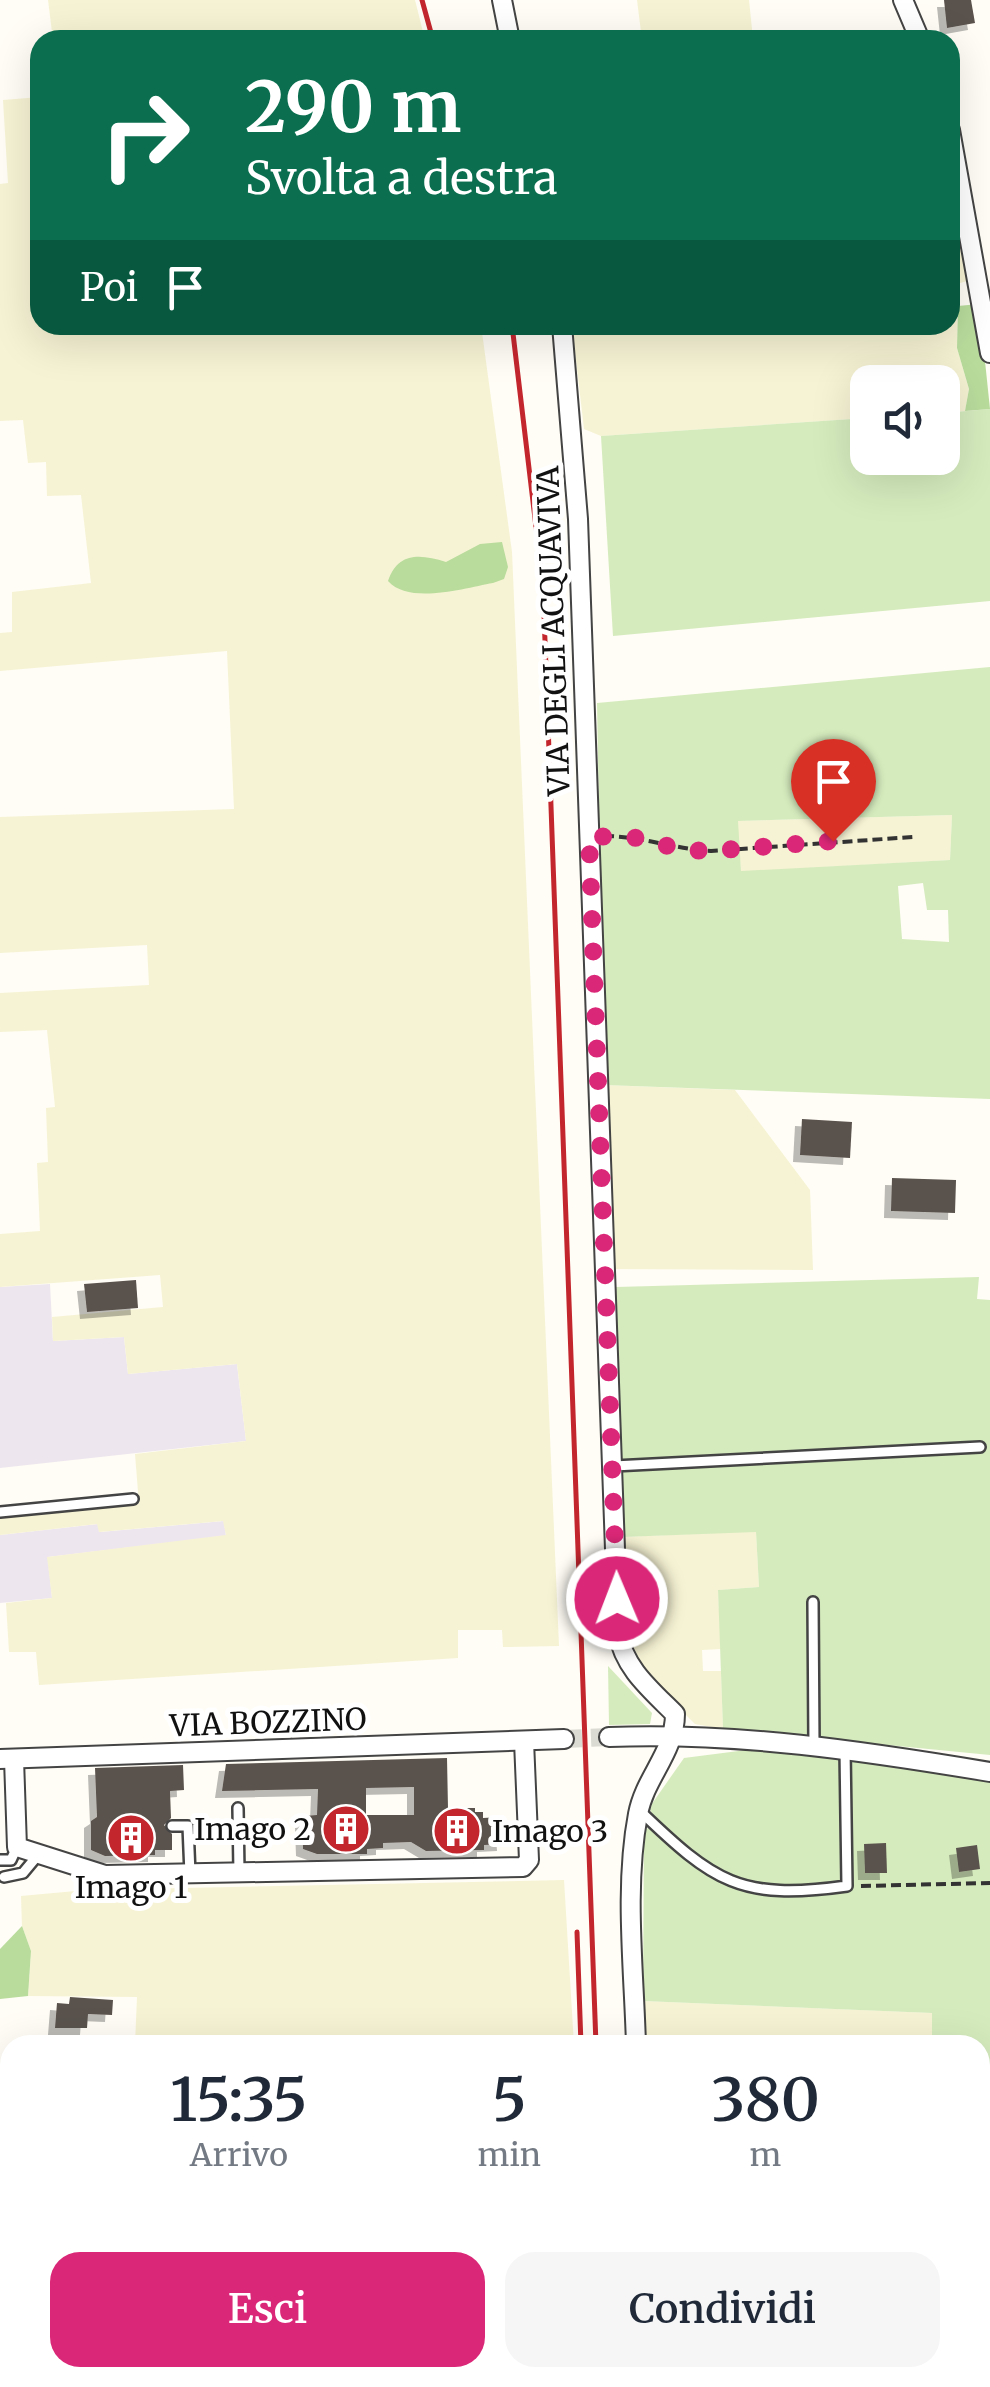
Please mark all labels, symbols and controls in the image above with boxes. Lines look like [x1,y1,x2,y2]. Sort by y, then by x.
text: 290 m [245,63,461,151]
icon: right [80,70,210,200]
text: Svolta a destra [245,150,558,206]
icon: arrive [158,260,213,315]
text: Poi [80,264,138,311]
map controls [850,365,960,475]
button: sound [850,365,960,475]
street label: VIA DEGLI ACQUAVIVA [528,465,578,798]
pin [791,739,876,842]
icon: arrive [806,754,861,809]
position arrow [565,1547,669,1651]
street label: VIA BOZZINO [168,1700,367,1744]
building icon: Imago 2 [320,1803,372,1855]
building icon: Imago 3 [431,1805,483,1857]
place label: Imago 2 [194,1810,311,1848]
building icon: Imago 1 [105,1812,157,1864]
place label: Imago 3 [492,1812,608,1850]
place label: Imago 1 [75,1868,187,1906]
text: 15:35 [170,2062,308,2137]
text: 5 [492,2062,527,2137]
text: 380 [711,2062,820,2137]
text: Arrivo [190,2135,288,2175]
text: min [478,2135,541,2175]
text: m [750,2135,781,2175]
button: Esci [50,2252,485,2367]
button: Condividi [505,2252,940,2367]

